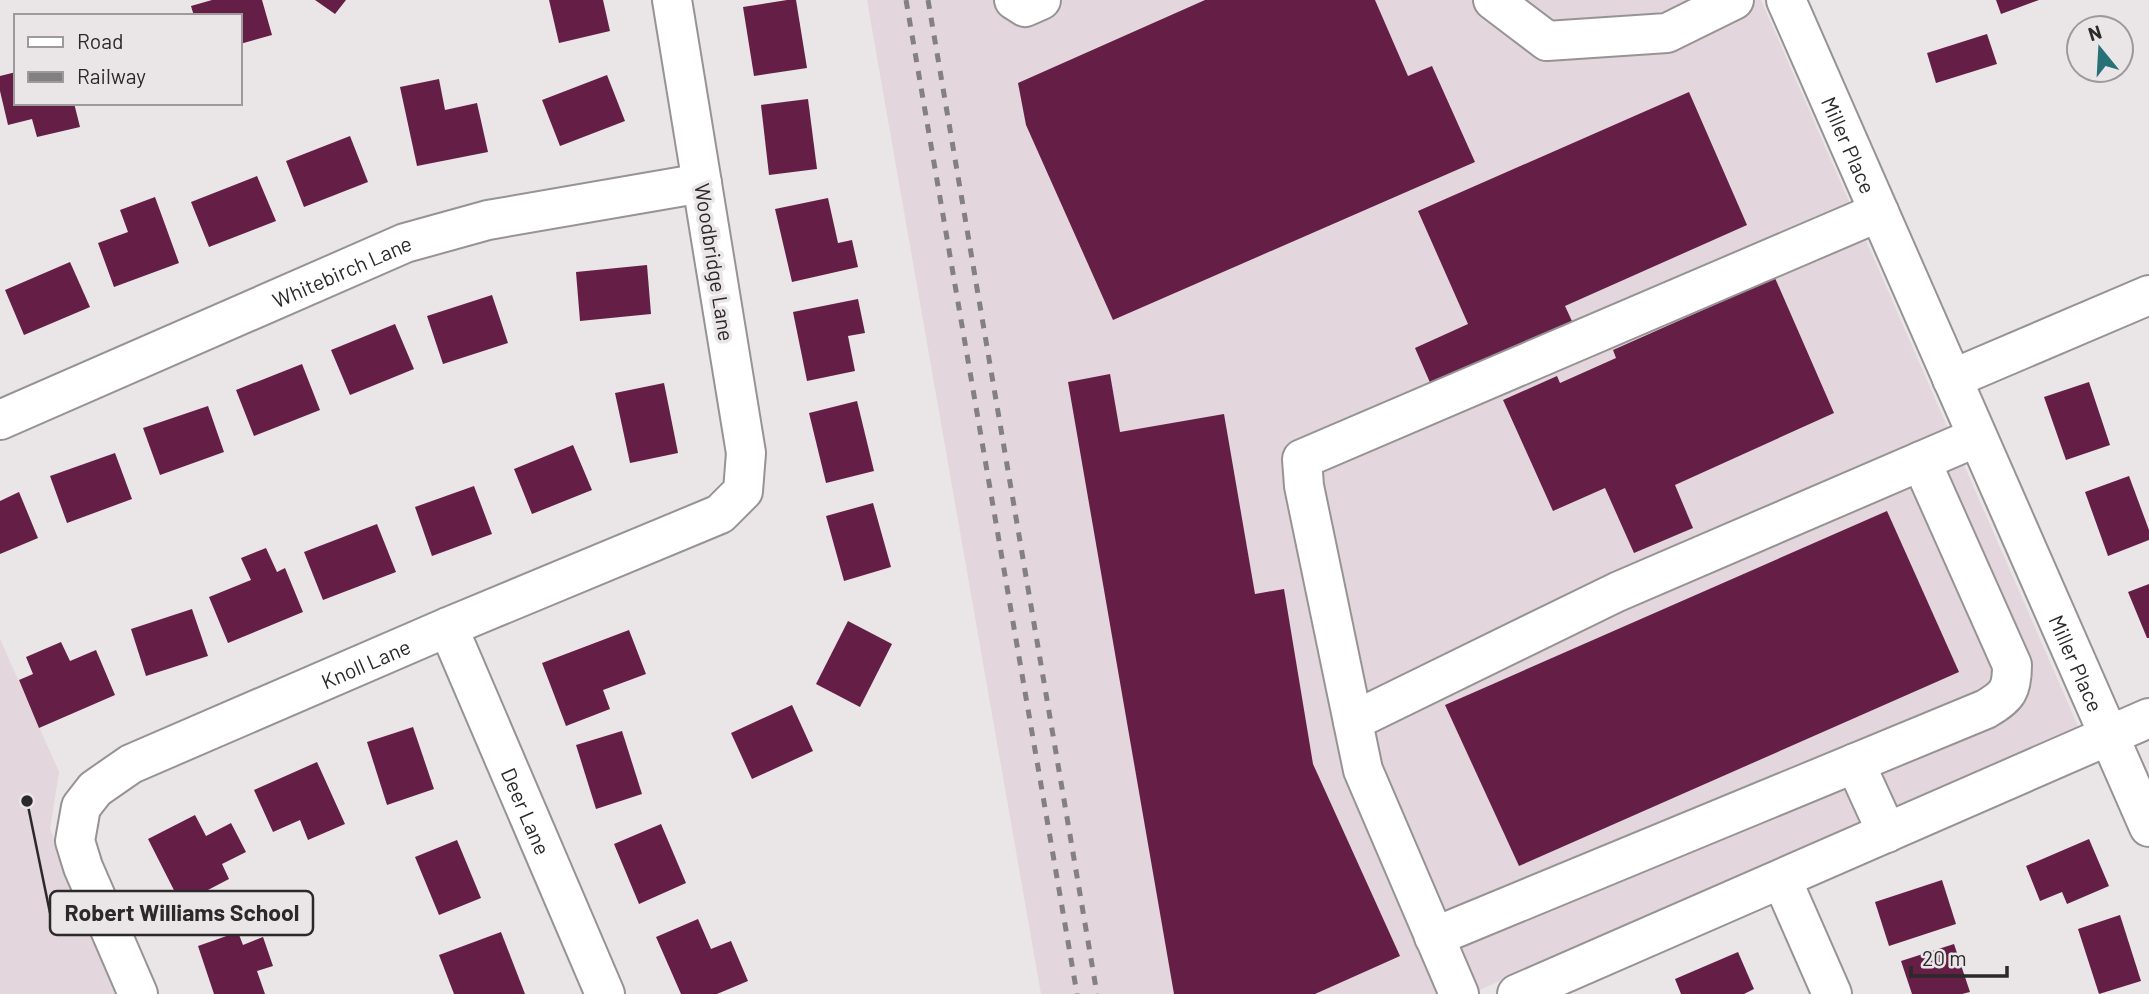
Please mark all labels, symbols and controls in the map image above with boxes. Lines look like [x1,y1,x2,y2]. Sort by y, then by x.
legend [14,14,242,105]
north arrow [2065,14,2135,84]
text: N [2085,19,2104,45]
text: Road [77,28,123,53]
text: Railway [77,63,146,88]
street label: Miller Place [1817,92,1882,197]
street label: Woodbridge Lane [690,181,740,343]
street label: Whitebirch Lane [268,229,414,312]
street label: Miller Place [2045,611,2109,715]
street label: Knoll Lane [317,633,414,693]
street label: Deer Lane [497,764,556,858]
callout: Robert Williams School [50,891,313,935]
text: Robert Williams School [65,898,299,926]
scale bar [1911,934,2007,978]
text: 20 m [1922,945,1967,970]

